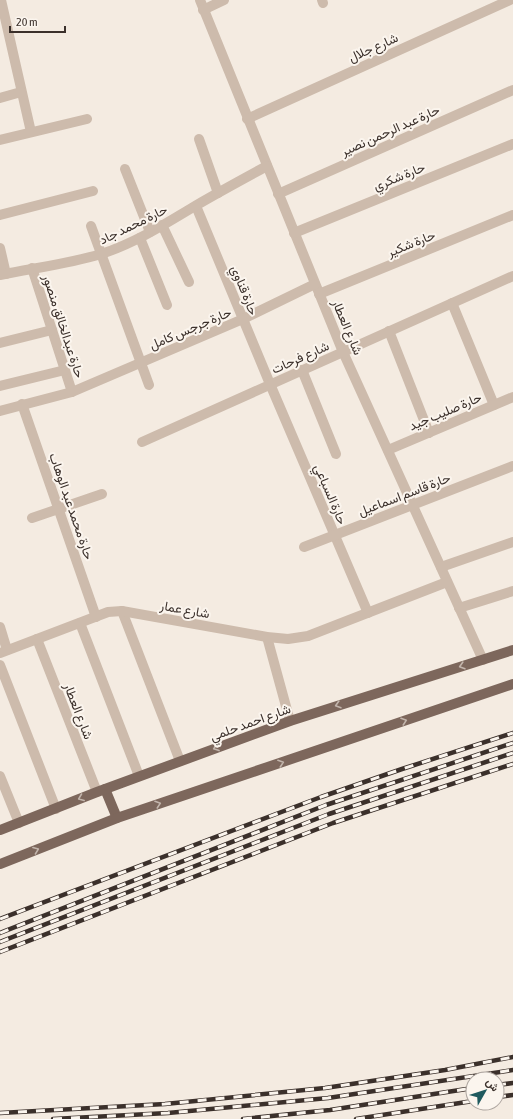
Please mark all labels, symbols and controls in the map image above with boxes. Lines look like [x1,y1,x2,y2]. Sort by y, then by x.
scale bar [10,8,65,34]
text: 20 m [16,15,38,29]
street label: شارع جلال [346,30,401,67]
street label: حارة عبد الرحمن نصير [338,102,443,160]
street label: حارة شكري [371,159,429,196]
street label: حارة محمد جاد [97,201,170,248]
street label: حارة شكير [384,227,438,261]
street label: حارة قناوي [225,263,261,319]
street label: حارة عبدالخالق منصور [38,272,87,380]
street label: شارع العطار [327,296,366,358]
street label: حارة جرجس كامل [147,304,234,353]
street label: شارع فرحات [269,338,332,379]
street label: حارة صليب جيد [407,389,484,434]
street label: حارة محمد عبد الوهاب [45,451,97,562]
street label: حارة السباعي [308,462,350,528]
street label: حارة قاسم اسماعيل [356,470,453,520]
street label: شارع عمار [158,598,211,623]
one-way arrow [459,661,466,670]
street label: شارع العطار [59,680,96,742]
one-way arrow [335,700,342,709]
street label: شارع احمد حلمي [208,701,294,747]
one-way arrow [401,717,408,726]
one-way arrow [212,743,219,752]
one-way arrow [278,759,285,767]
one-way arrow [77,794,84,802]
one-way arrow [155,801,162,809]
one-way arrow [33,846,40,854]
north arrow [465,1071,505,1111]
text: ش [483,1076,502,1094]

